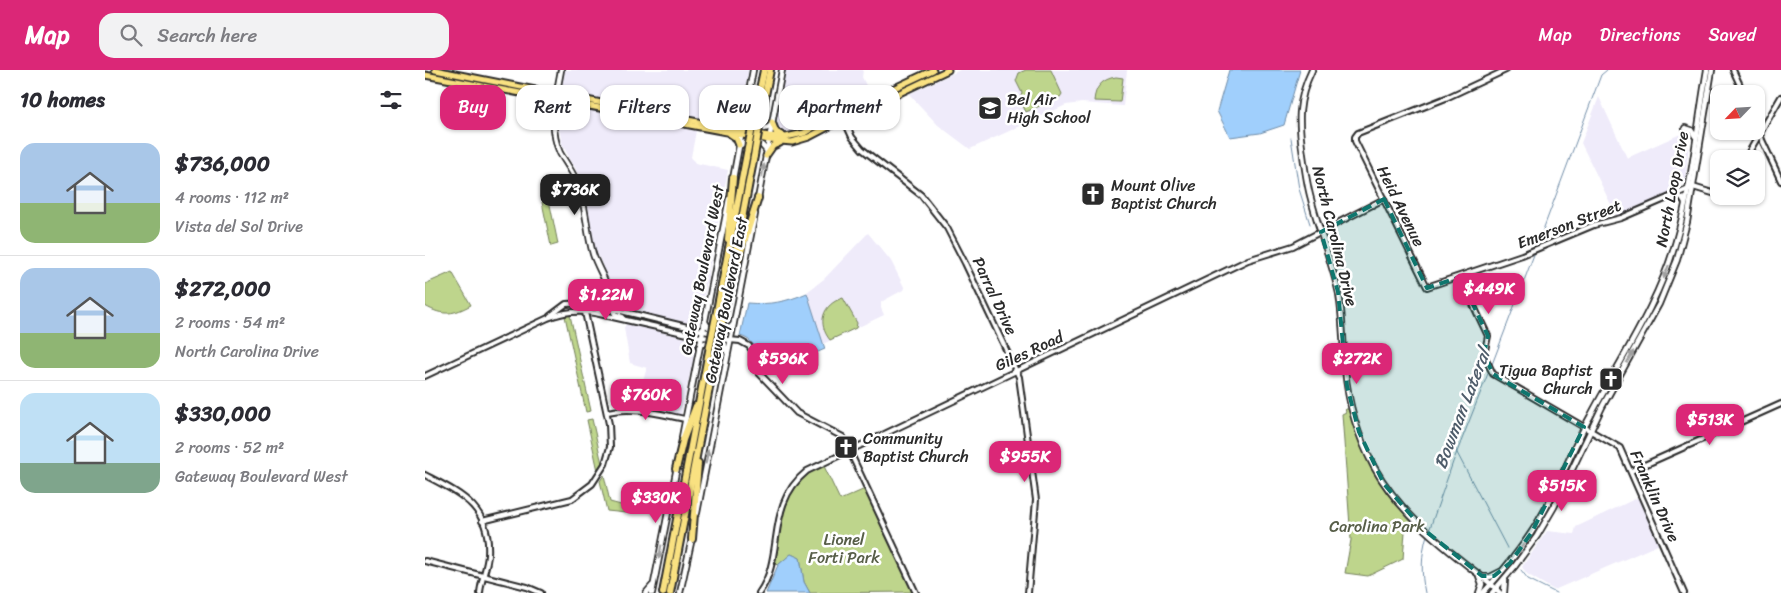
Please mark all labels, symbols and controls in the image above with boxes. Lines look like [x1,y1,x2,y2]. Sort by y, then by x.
search box [99,13,449,58]
text: Map [25,14,69,56]
text: Search here [157,19,257,52]
text: Map [1539,19,1572,51]
text: Directions [1600,19,1681,51]
text: Saved [1709,19,1756,51]
icon: search [117,21,145,49]
text: 10 homes [20,81,105,119]
chip: Buy [440,85,506,130]
chip: Rent [516,85,590,130]
chip: Filters [600,85,689,130]
chip: New [699,85,769,130]
chip: Apartment [779,85,900,130]
place label: Bel Air High School [1007,85,1091,132]
north arrow [1710,85,1765,140]
map controls [1710,85,1765,205]
icon: filters [377,86,405,114]
school or university icon: Bel Air High School [977,95,1003,121]
street label: North Loop Drive [1647,129,1697,249]
text: $736,000 [175,145,270,183]
button: layers [1710,150,1765,205]
street label: Heid Avenue [1369,160,1433,252]
icon: home [60,163,120,223]
one-way arrow [760,163,768,179]
street label: North Carolina Drive [1304,163,1366,309]
place label: Mount Olive Baptist Church [1111,171,1217,218]
pin: $736K [540,174,610,216]
text: $736K [551,175,599,204]
church icon: Mount Olive Baptist Church [1080,181,1106,207]
street label: Gateway Boulevard West [671,182,733,358]
text: 4 rooms · 112 m² [175,183,289,212]
street label: Emerson Street [1512,191,1626,257]
text: Vista del Sol Drive [175,212,303,241]
street label: Gateway Boulevard East [696,214,756,386]
street label: Parral Drive [964,252,1026,340]
one-way arrow [1661,264,1669,279]
text: $272,000 [175,270,271,308]
pin: $449K [1454,272,1524,315]
text: $449K [1464,274,1514,303]
pin: $1.22M [565,278,647,321]
text: $1.22M [579,280,633,309]
icon: home [60,288,120,348]
text: 2 rooms · 54 m² [175,308,285,337]
street label: Giles Road [990,322,1070,380]
text: North Carolina Drive [175,337,319,366]
water label: Bowman Lateral [1424,341,1501,474]
pin: $596K [748,342,818,385]
pin: $272K [1322,342,1392,385]
text: $596K [758,344,808,373]
text: $272K [1333,344,1381,373]
one-way arrow [1625,350,1634,364]
place label: Tigua Baptist Church [1499,356,1593,403]
church icon: Tigua Baptist Church [1598,366,1624,392]
pin: $760K [611,378,681,421]
text: $760K [622,380,670,409]
text: $330,000 [175,395,271,433]
pin: $513K [1675,404,1745,446]
text: $513K [1687,405,1733,434]
icon: home [60,413,120,473]
place label: Community Baptist Church [863,424,969,471]
text: 2 rooms · 52 m² [175,433,284,462]
church icon: Community Baptist Church [833,434,859,460]
pin: $955K [990,440,1060,483]
text: $955K [1000,442,1050,471]
street label: Franklin Drive [1622,445,1688,547]
one-way arrow [704,449,712,465]
text: Gateway Boulevard West [175,462,348,491]
pin: $515K [1527,470,1597,512]
text: $515K [1539,471,1585,500]
pin: $330K [621,482,691,524]
text: $330K [632,483,680,512]
park label: Carolina Park [1329,512,1425,541]
park label: Lionel Forti Park [808,525,880,572]
one-way arrow [1516,541,1526,555]
one-way arrow [656,544,664,559]

